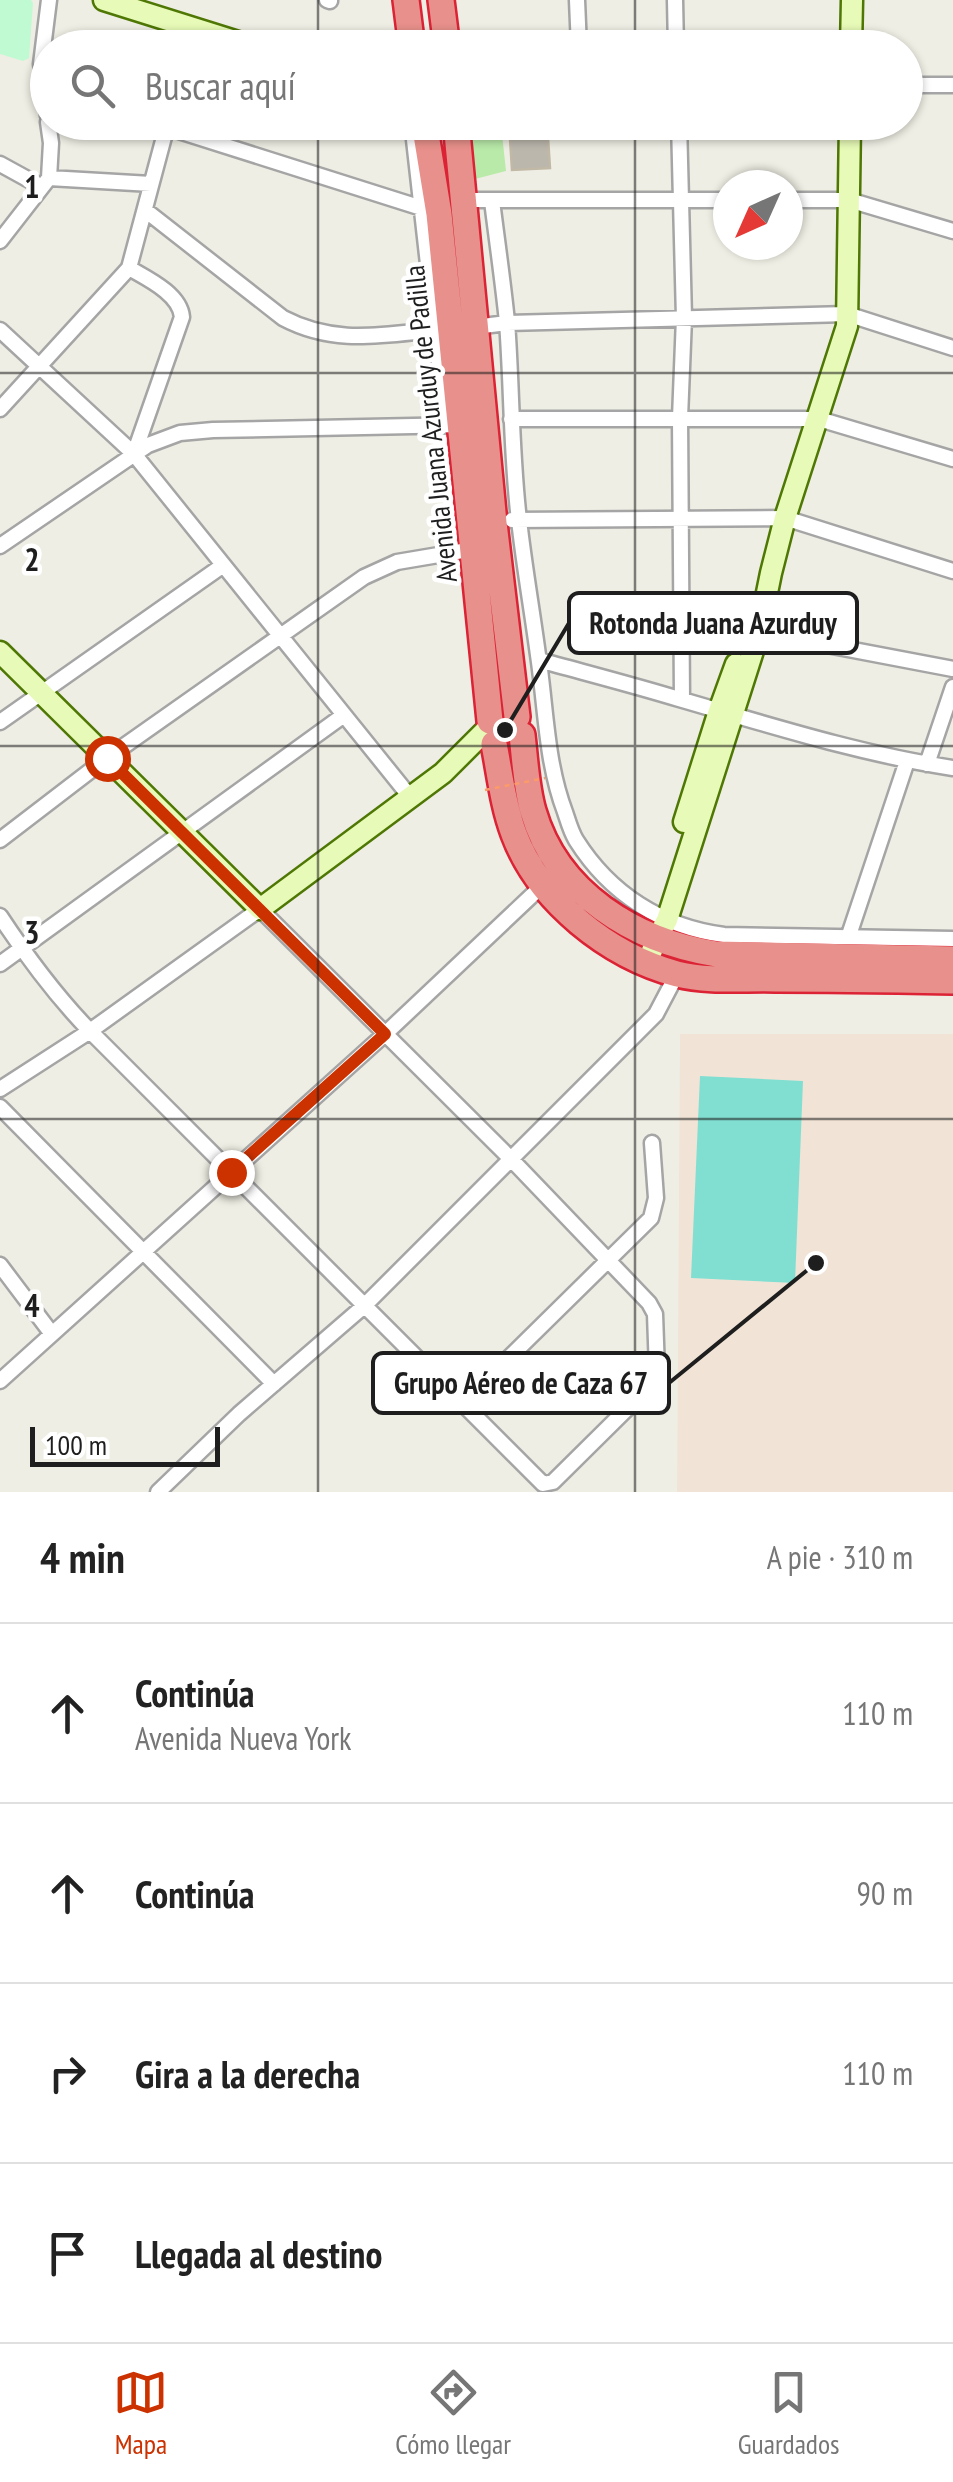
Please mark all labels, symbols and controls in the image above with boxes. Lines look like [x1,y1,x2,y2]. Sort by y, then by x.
search box [30,30,923,140]
icon: search [65,58,120,113]
text: Buscar aquí [145,61,296,110]
text: 1 [24,165,40,207]
north arrow [713,170,803,260]
street label: Avenida Juana Azurduy de Padilla [395,263,465,585]
text: 2 [24,538,40,580]
callout: Rotonda Juana Azurduy [569,593,857,653]
text: Rotonda Juana Azurduy [589,603,838,642]
route start [85,736,131,782]
text: 3 [24,911,40,953]
route end [209,1150,255,1196]
text: 4 [24,1284,40,1326]
callout: Grupo Aéreo de Caza 67 [373,1353,669,1413]
text: Grupo Aéreo de Caza 67 [394,1363,648,1402]
scale bar [30,1422,220,1466]
text: 100 m [45,1426,107,1463]
text: 4 min [40,1530,125,1585]
text: A pie · 310 m [767,1536,913,1578]
text: Continúa [135,1668,255,1717]
icon: ahead [40,1686,95,1741]
text: 110 m [842,1692,913,1734]
text: Avenida Nueva York [135,1717,351,1759]
icon: ahead [40,1866,95,1921]
text: Continúa [135,1869,255,1918]
text: 90 m [857,1872,913,1914]
icon: right [40,2046,95,2101]
text: Gira a la derecha [135,2049,360,2098]
text: 110 m [842,2052,913,2094]
icon: arrive [40,2226,95,2281]
text: Llegada al destino [135,2229,382,2278]
tab: Mapa [113,2365,168,2462]
tab: Cómo llegar [395,2365,511,2462]
tab: Guardados [738,2365,840,2462]

